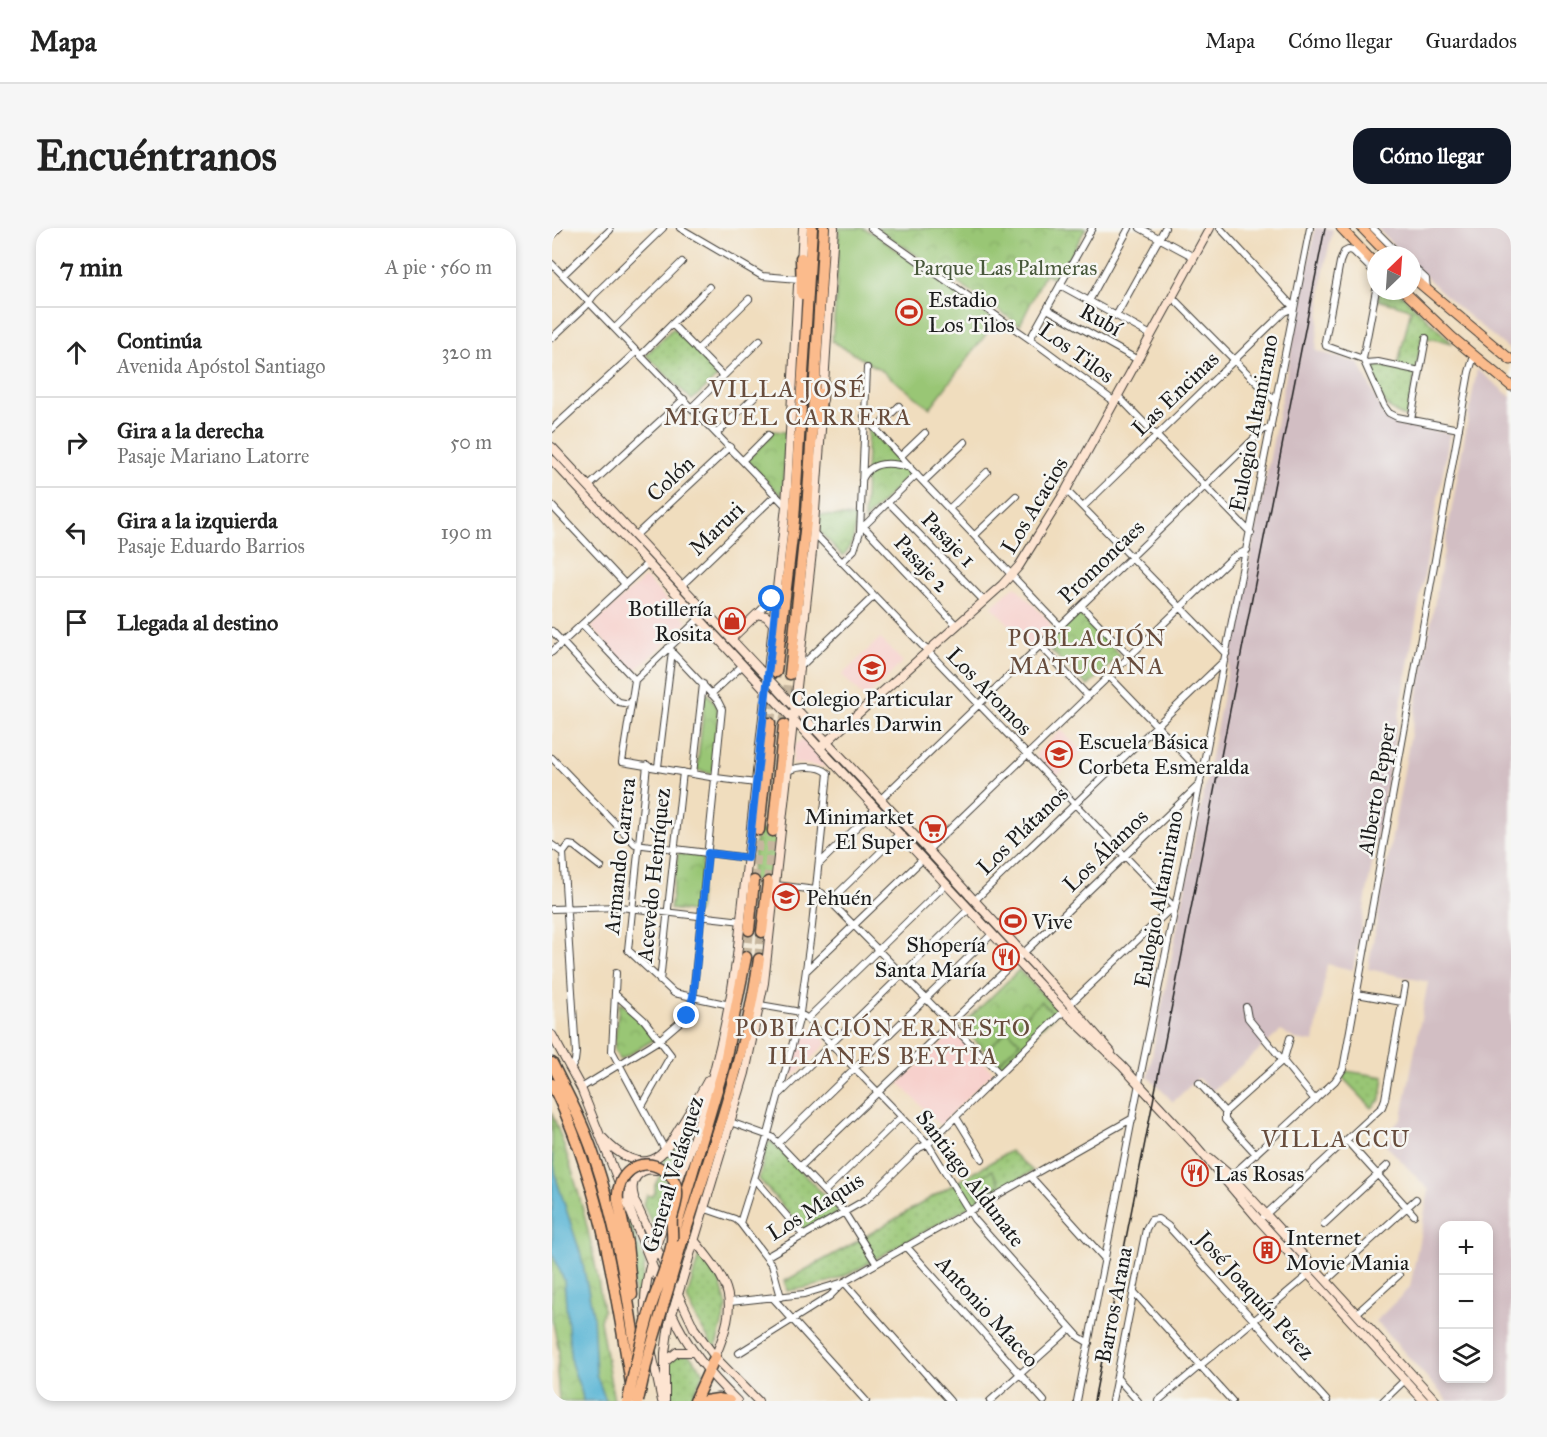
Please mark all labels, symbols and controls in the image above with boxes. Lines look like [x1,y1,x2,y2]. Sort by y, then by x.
text: Mapa [30,24,97,59]
text: Mapa [1205,28,1255,54]
text: Cómo llegar [1288,28,1392,54]
text: Guardados [1425,28,1517,54]
button: Cómo llegar [1353,128,1511,184]
text: Encuéntranos [36,130,277,182]
north arrow [1367,246,1421,300]
text: 7 min [60,251,123,283]
park label: Parque Las Palmeras [913,254,1097,281]
text: A pie · 560 m [385,255,492,279]
place label: Estadio Los Tilos [928,286,1015,338]
sports icon: Estadio Los Tilos [894,297,924,327]
street label: Rubí [1075,297,1127,342]
street label: Los Tilos [1034,316,1120,389]
text: Continúa [117,327,202,354]
street label: Eulogio Altamirano [1223,332,1284,514]
icon: ahead [60,336,93,369]
text: 320 m [441,340,492,364]
street label: Las Encinas [1126,345,1224,441]
text: Avenida Apóstol Santiago [117,354,326,378]
district label: VILLA JOSÉ MIGUEL CARRERA [664,374,912,432]
text: Gira a la derecha [117,417,264,444]
icon: right [60,426,93,459]
text: 50 m [450,430,492,454]
text: Pasaje Mariano Latorre [117,444,309,468]
street label: Colón [641,450,700,507]
street label: Los Acacios [995,452,1074,559]
street label: Maruri [683,496,750,561]
street label: Pasaje 1 [916,506,982,573]
text: Gira a la izquierda [117,507,278,534]
street label: Promoncaes [1053,514,1150,609]
icon: left [60,516,93,549]
text: 190 m [441,520,492,544]
street label: Pasaje 2 [888,529,955,598]
text: Pasaje Eduardo Barrios [117,534,305,558]
route start [758,585,784,611]
place label: Botillería Rosita [628,595,713,647]
icon: arrive [60,606,93,639]
shop icon: Botillería Rosita [717,606,747,636]
text: Llegada al destino [117,609,278,636]
district label: POBLACIÓN MATUCANA [1007,623,1167,681]
street label: Los Aromos [941,642,1038,741]
school or university icon: Colegio Particular Charles Darwin [857,653,887,683]
place label: Colegio Particular Charles Darwin [791,685,953,737]
street label: Alberto Pepper [1351,720,1401,858]
place label: Escuela Básica Corbeta Esmeralda [1078,728,1250,780]
school or university icon: Escuela Básica Corbeta Esmeralda [1044,739,1074,769]
street label: Armando Carrera [598,776,641,937]
street label: Los Plátanos [971,780,1074,880]
street label: Acevedo Henríquez [631,787,676,965]
place label: Minimarket El Super [804,803,915,855]
street label: Los Álamos [1057,803,1154,898]
street label: Eulogio Altamirano [1128,808,1189,990]
supermarket icon: Minimarket El Super [918,814,948,844]
school or university icon: Pehuén [771,882,801,912]
place label: Pehuén [806,884,872,911]
sports icon: Vive [998,906,1028,936]
place label: Vive [1031,908,1073,935]
place label: Shopería Santa María [875,931,987,983]
restaurant icon: Shopería Santa María [991,942,1021,972]
route end [673,1002,699,1028]
district label: POBLACIÓN ERNESTO ILLANES BEYTIA [735,1013,1032,1071]
street label: General Velásquez [636,1093,709,1256]
street label: Santiago Aldunate [910,1104,1031,1252]
district label: VILLA CCU [1260,1124,1411,1154]
restaurant icon: Las Rosas [1180,1158,1210,1188]
place label: Las Rosas [1214,1160,1304,1187]
street label: Los Maquis [762,1166,868,1247]
map controls [1439,1221,1493,1383]
button: + [1439,1221,1493,1275]
street label: José Joaquín Pérez [1189,1224,1321,1365]
place label: Internet Movie Mania [1286,1224,1410,1276]
building icon: Internet Movie Mania [1252,1235,1282,1265]
street label: Barros Arana [1089,1244,1138,1365]
street label: Antonio Maceo [930,1249,1045,1373]
button: − [1439,1275,1493,1329]
button: layers [1439,1329,1493,1383]

